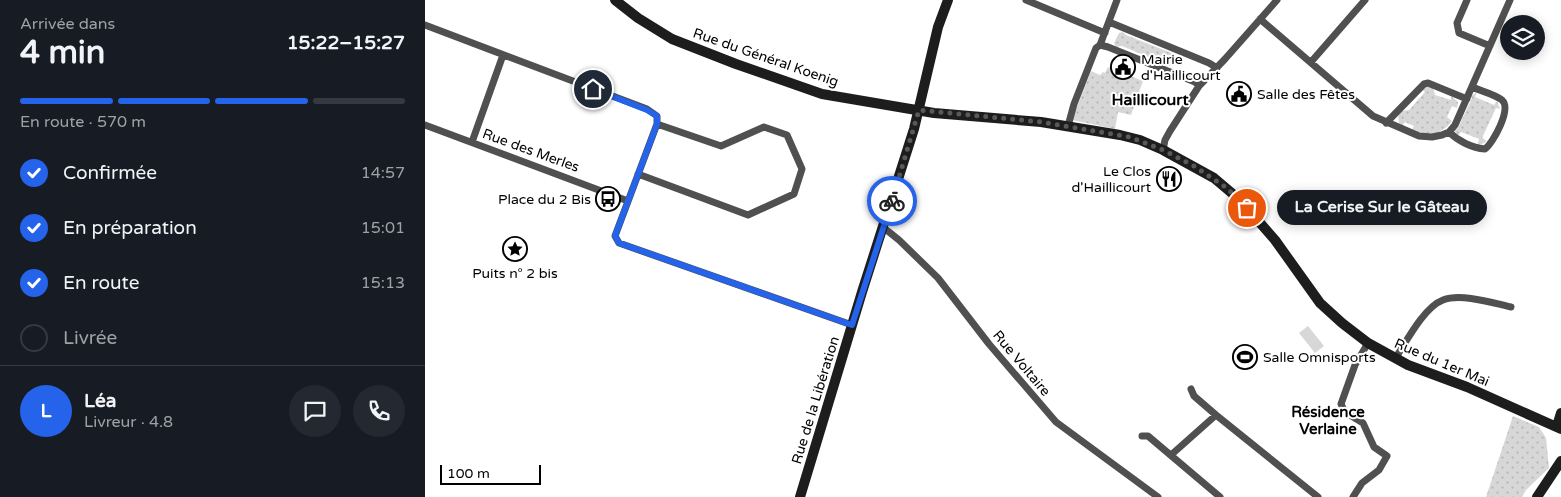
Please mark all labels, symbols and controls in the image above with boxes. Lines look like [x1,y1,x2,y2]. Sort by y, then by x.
text: Arrivée dans [20,14,115,34]
map controls [1500,15,1545,60]
button: layers [1500,15,1545,60]
street label: Rue du Général Koenig [691,25,841,90]
text: 15:22–15:27 [287,32,405,54]
text: 4 min [20,34,105,72]
place label: Mairie d'Haillicourt [1141,51,1221,84]
public building icon: Mairie d'Haillicourt [1110,54,1136,80]
pin [572,68,614,110]
icon: home [579,75,607,103]
public building icon: Salle des Fêtes [1226,81,1252,107]
place label: Salle des Fêtes [1257,86,1355,103]
district label: Haillicourt [1111,90,1189,110]
text: En route · 570 m [20,112,146,132]
street label: Rue des Merles [480,125,582,176]
icon: check [20,159,48,187]
text: Confirmée [63,162,157,184]
text: 14:57 [361,163,405,183]
place label: Le Clos d'Haillicourt [1072,163,1152,196]
restaurant icon: Le Clos d'Haillicourt [1156,166,1182,192]
courier [867,176,917,226]
bus stop icon: Place du 2 Bis [595,186,621,212]
icon: bike [878,187,906,215]
pin [1226,187,1268,229]
callout: La Cerise Sur le Gâteau [1277,190,1487,226]
place label: Place du 2 Bis [498,191,591,208]
icon: bag [1233,194,1261,222]
text: La Cerise Sur le Gâteau [1295,197,1469,217]
icon: check [20,214,48,242]
text: En préparation [63,217,197,239]
text: 15:01 [361,218,405,238]
place icon: Puits n° 2 bis [502,236,528,262]
place label: Puits n° 2 bis [472,265,558,282]
icon: check [20,269,48,297]
text: En route [63,272,140,294]
text: 15:13 [361,273,405,293]
text: Livrée [63,327,117,349]
street label: Rue Voltaire [989,327,1054,400]
street label: Rue de la Libération [788,334,843,466]
street label: Rue du 1er Mai [1392,335,1492,390]
sports icon: Salle Omnisports [1232,344,1258,370]
place label: Salle Omnisports [1263,349,1376,366]
button: chat [289,385,341,437]
button: phone [353,385,405,437]
text: Léa [84,390,116,412]
text: L [41,400,51,422]
district label: Résidence Verlaine [1291,403,1365,438]
text: Livreur · 4.8 [84,412,173,432]
scale bar [440,462,541,485]
text: 100 m [447,465,490,482]

